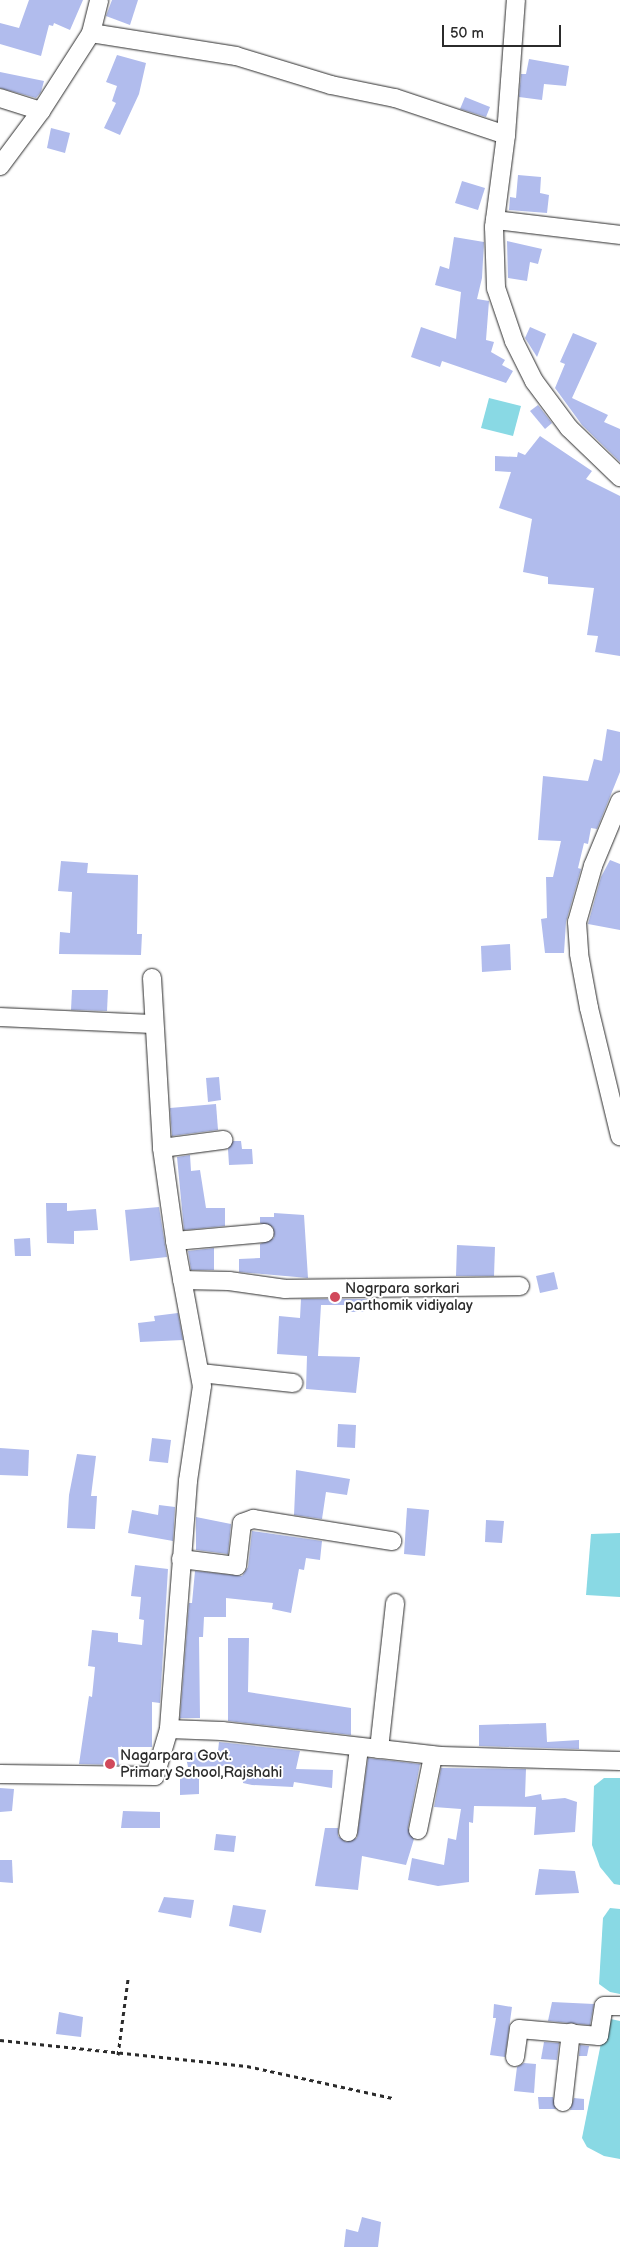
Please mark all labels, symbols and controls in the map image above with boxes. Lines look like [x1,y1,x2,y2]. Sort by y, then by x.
scale bar [445,15,564,47]
text: 50 m [450,24,484,43]
place label: Nogrpara sorkari parthomik vidiyalay [345,1279,473,1314]
marker: Nogrpara sorkari parthomik vidiyalay [329,1291,341,1303]
place label: Nagarpara Govt. Primary School,Rajshahi [120,1746,283,1781]
marker: Nagarpara Govt. Primary School,Rajshahi [104,1758,116,1770]

